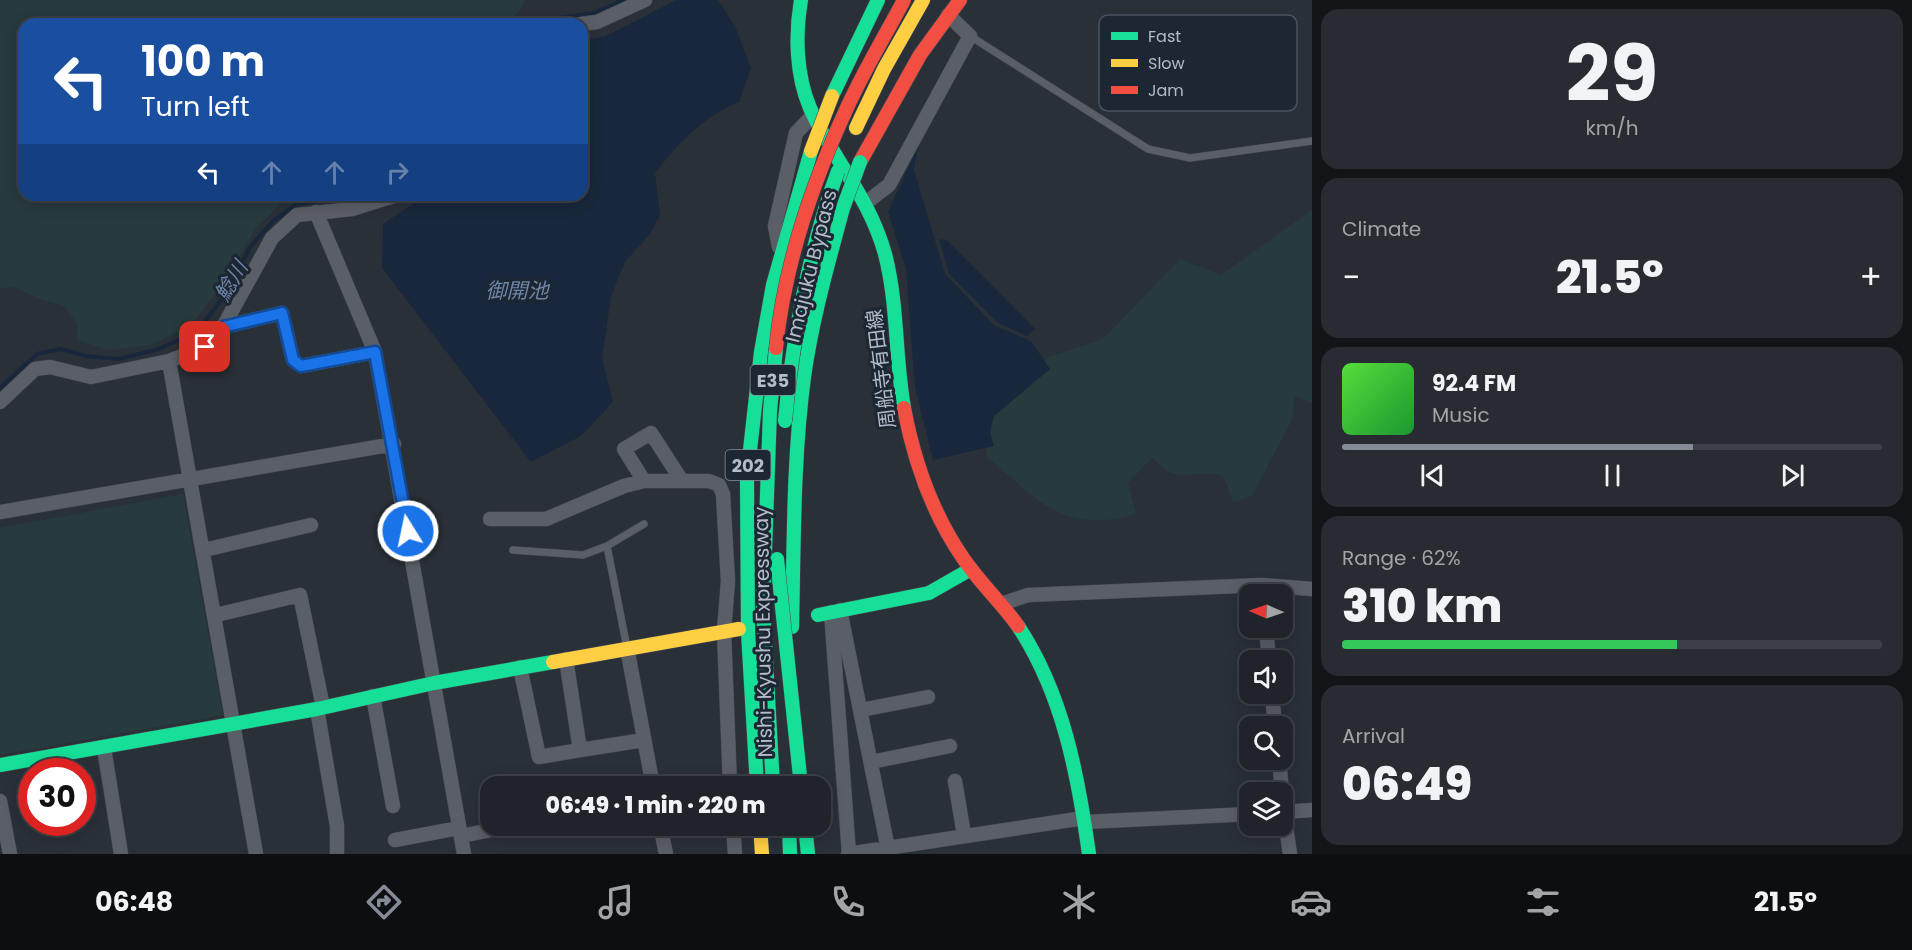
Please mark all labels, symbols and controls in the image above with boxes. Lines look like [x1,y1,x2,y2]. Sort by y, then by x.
legend [1099,15,1297,111]
text: 29 [1566,19,1658,128]
text: Fast [1148,25,1181,48]
text: 100 m [141,32,265,91]
icon: left [42,42,120,120]
text: Slow [1148,52,1185,75]
text: Jam [1148,79,1184,102]
text: Turn left [141,88,250,125]
text: km/h [1585,114,1639,142]
icon: left [192,156,225,189]
icon: ahead [255,156,288,189]
icon: ahead [318,156,351,189]
icon: right [381,156,414,189]
street label: Imajuku Bypass [778,187,844,345]
text: Climate [1342,215,1421,243]
text: 21.5° [1556,246,1664,309]
water label: 鯰川 [208,254,255,306]
text: − [1342,254,1360,301]
text: + [1859,254,1882,301]
water label: 御開池 [486,276,550,305]
street label: 周船寺有田線 [860,308,902,430]
pin [179,321,230,372]
icon: arrive [188,330,221,363]
road number: E35 [750,365,796,395]
text: 92.4 FM [1432,368,1516,399]
text: Music [1432,401,1490,429]
road number: 202 [726,450,771,480]
icon: previous [1416,459,1449,492]
icon: pause [1596,459,1629,492]
icon: next [1776,459,1809,492]
position arrow [376,499,440,563]
street label: Nishi-Kyushu Expressway [747,506,779,758]
text: Range · 62% [1342,544,1461,572]
text: 310 km [1342,575,1502,638]
north arrow [1239,584,1293,638]
map controls [1239,584,1293,836]
button: sound [1239,650,1293,704]
button: search [1239,716,1293,770]
text: Arrival [1342,722,1405,750]
text: 06:49 [1342,753,1472,816]
speed limit sign: 30 [18,758,96,836]
button: layers [1239,782,1293,836]
text: 06:49 · 1 min · 220 m [546,790,765,821]
icon: directions [363,881,405,923]
icon: music [595,881,637,923]
icon: phone [827,881,869,923]
icon: climate [1058,881,1100,923]
icon: car [1290,881,1332,923]
icon: filters [1522,881,1564,923]
text: 06:48 [95,883,173,920]
text: 21.5° [1754,883,1817,920]

